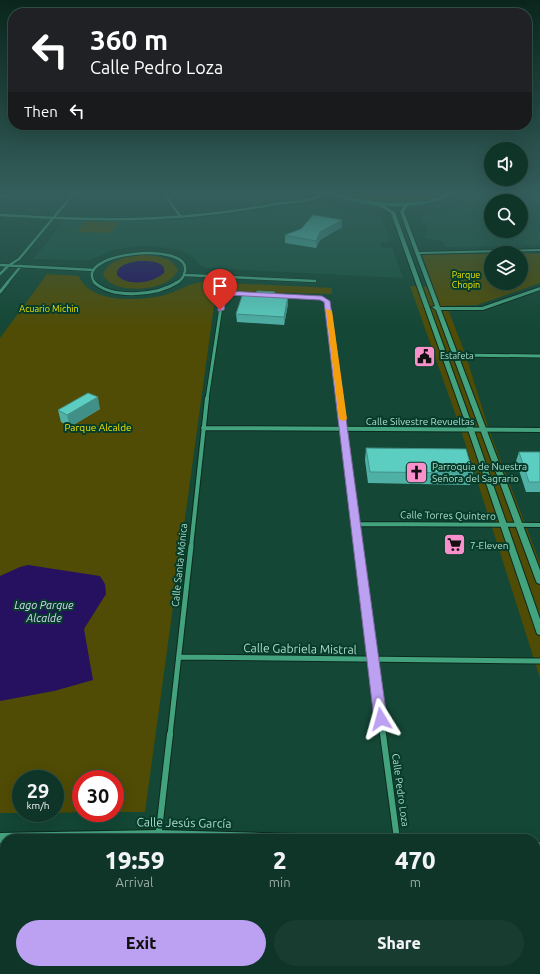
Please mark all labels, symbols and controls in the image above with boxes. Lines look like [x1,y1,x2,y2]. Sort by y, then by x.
icon: left [24,24,76,76]
text: 360 m [90,24,168,55]
text: Calle Pedro Loza [90,57,223,77]
icon: left [66,100,88,122]
text: Then [24,103,58,120]
map controls [484,142,528,290]
button: sound [484,142,528,186]
button: search [484,194,528,238]
button: layers [484,246,528,290]
pin [203,269,237,310]
park label: Parque Chopin [452,270,480,290]
icon: arrive [209,275,231,297]
park label: Acuario Michin [19,304,79,314]
public building icon: Estafeta [412,343,438,369]
place label: Estafeta [440,351,474,361]
street label: Calle Silvestre Revueltas [366,416,474,427]
park label: Parque Alcalde [64,422,132,433]
church icon: Parroquia de Nuestra Señora del Sagrario [403,459,429,485]
place label: Parroquia de Nuestra Señora del Sagrario [432,461,527,484]
street label: Calle Torres Quintero [400,509,496,522]
street label: Calle Santa Mónica [170,523,189,608]
supermarket icon: 7-Eleven [441,532,467,558]
place label: 7-Eleven [470,540,508,551]
water label: Lago Parque Alcalde [14,599,74,624]
street label: Calle Gabriela Mistral [243,641,357,656]
position arrow [360,698,402,740]
street label: Calle Pedro Loza [390,753,411,827]
speed limit sign: 30 [72,770,124,822]
text: 29 [27,779,49,802]
text: km/h [26,800,50,811]
street label: Calle Jesús García [136,815,232,830]
text: 19:59 [104,847,164,874]
text: 2 [273,847,286,874]
text: 470 [395,847,436,874]
text: Arrival [115,875,153,889]
text: min [269,875,291,889]
text: m [410,875,421,889]
button: Exit [16,920,266,966]
button: Share [274,920,524,966]

